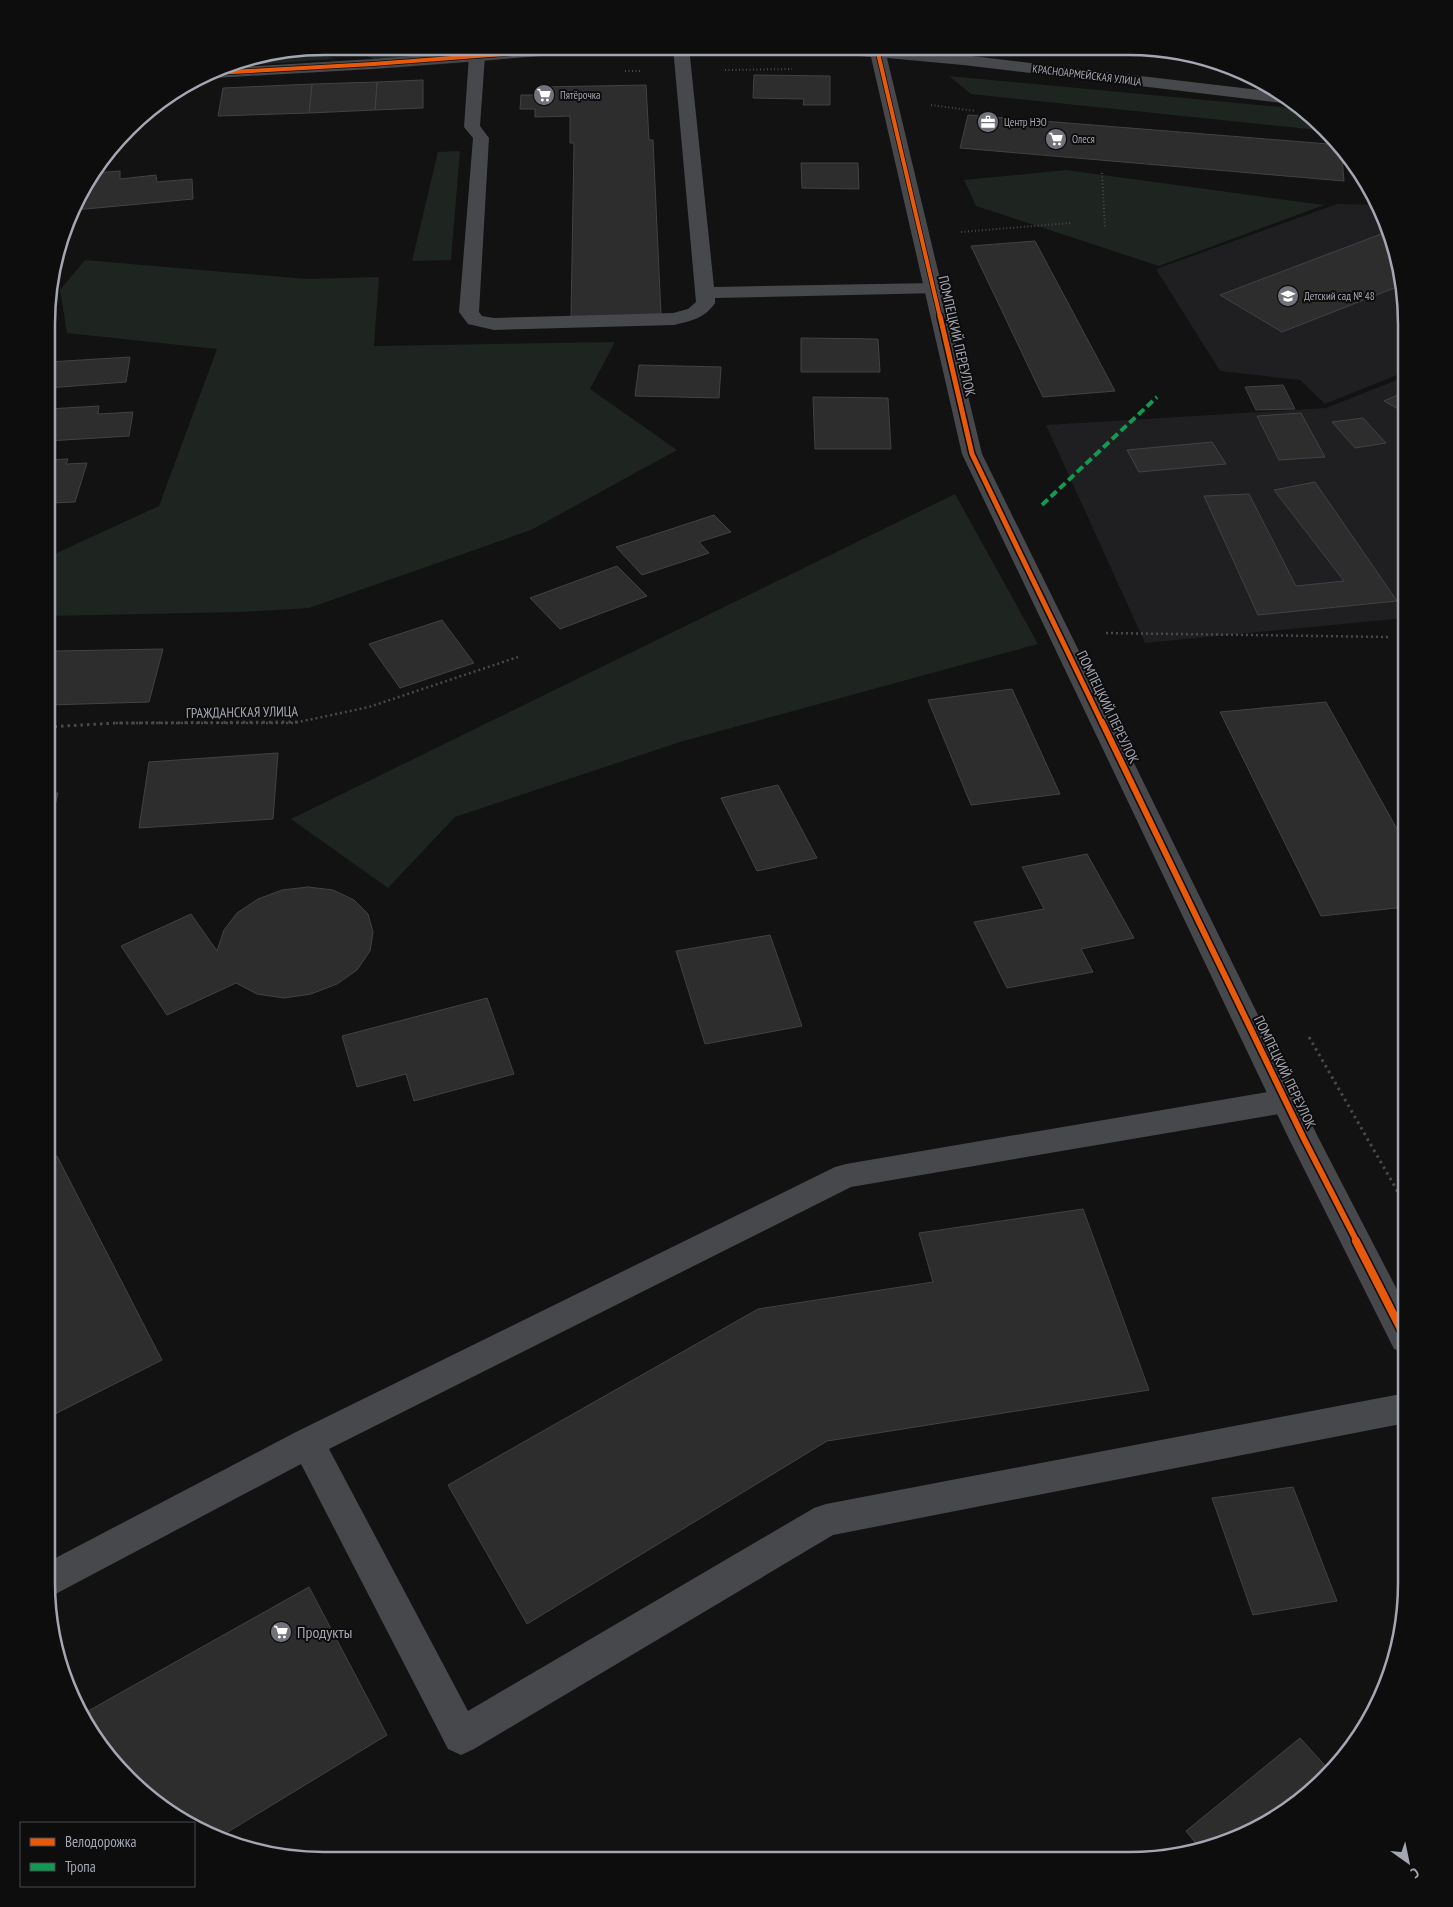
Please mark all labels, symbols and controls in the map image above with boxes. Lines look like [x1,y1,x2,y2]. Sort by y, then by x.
street label: КРАСНОАРМЕЙСКАЯ УЛИЦА [1032,61,1143,89]
supermarket icon: Пятёрочка [532,83,556,107]
place label: Пятёрочка [560,88,601,102]
office icon: Центр НЭО [976,110,1000,134]
place label: Центр НЭО [1004,115,1047,129]
supermarket icon: Олеся [1044,127,1068,151]
place label: Олеся [1072,132,1095,146]
street label: ПОМПЕЦКИЙ ПЕРЕУЛОК [934,274,980,398]
school or university icon: Детский сад № 48 [1276,284,1300,308]
place label: Детский сад № 48 [1304,289,1375,303]
street label: ПОМПЕЦКИЙ ПЕРЕУЛОК [1073,647,1143,767]
street label: ГРАЖДАНСКАЯ УЛИЦА [186,702,299,722]
street label: ПОМПЕЦКИЙ ПЕРЕУЛОК [1250,1012,1320,1132]
supermarket icon: Продукты [269,1620,293,1644]
place label: Продукты [297,1622,352,1642]
legend [20,1822,195,1887]
text: Велодорожка [65,1832,136,1851]
north arrow [1383,1837,1433,1887]
text: Тропа [65,1857,96,1876]
text: С [1407,1864,1423,1883]

